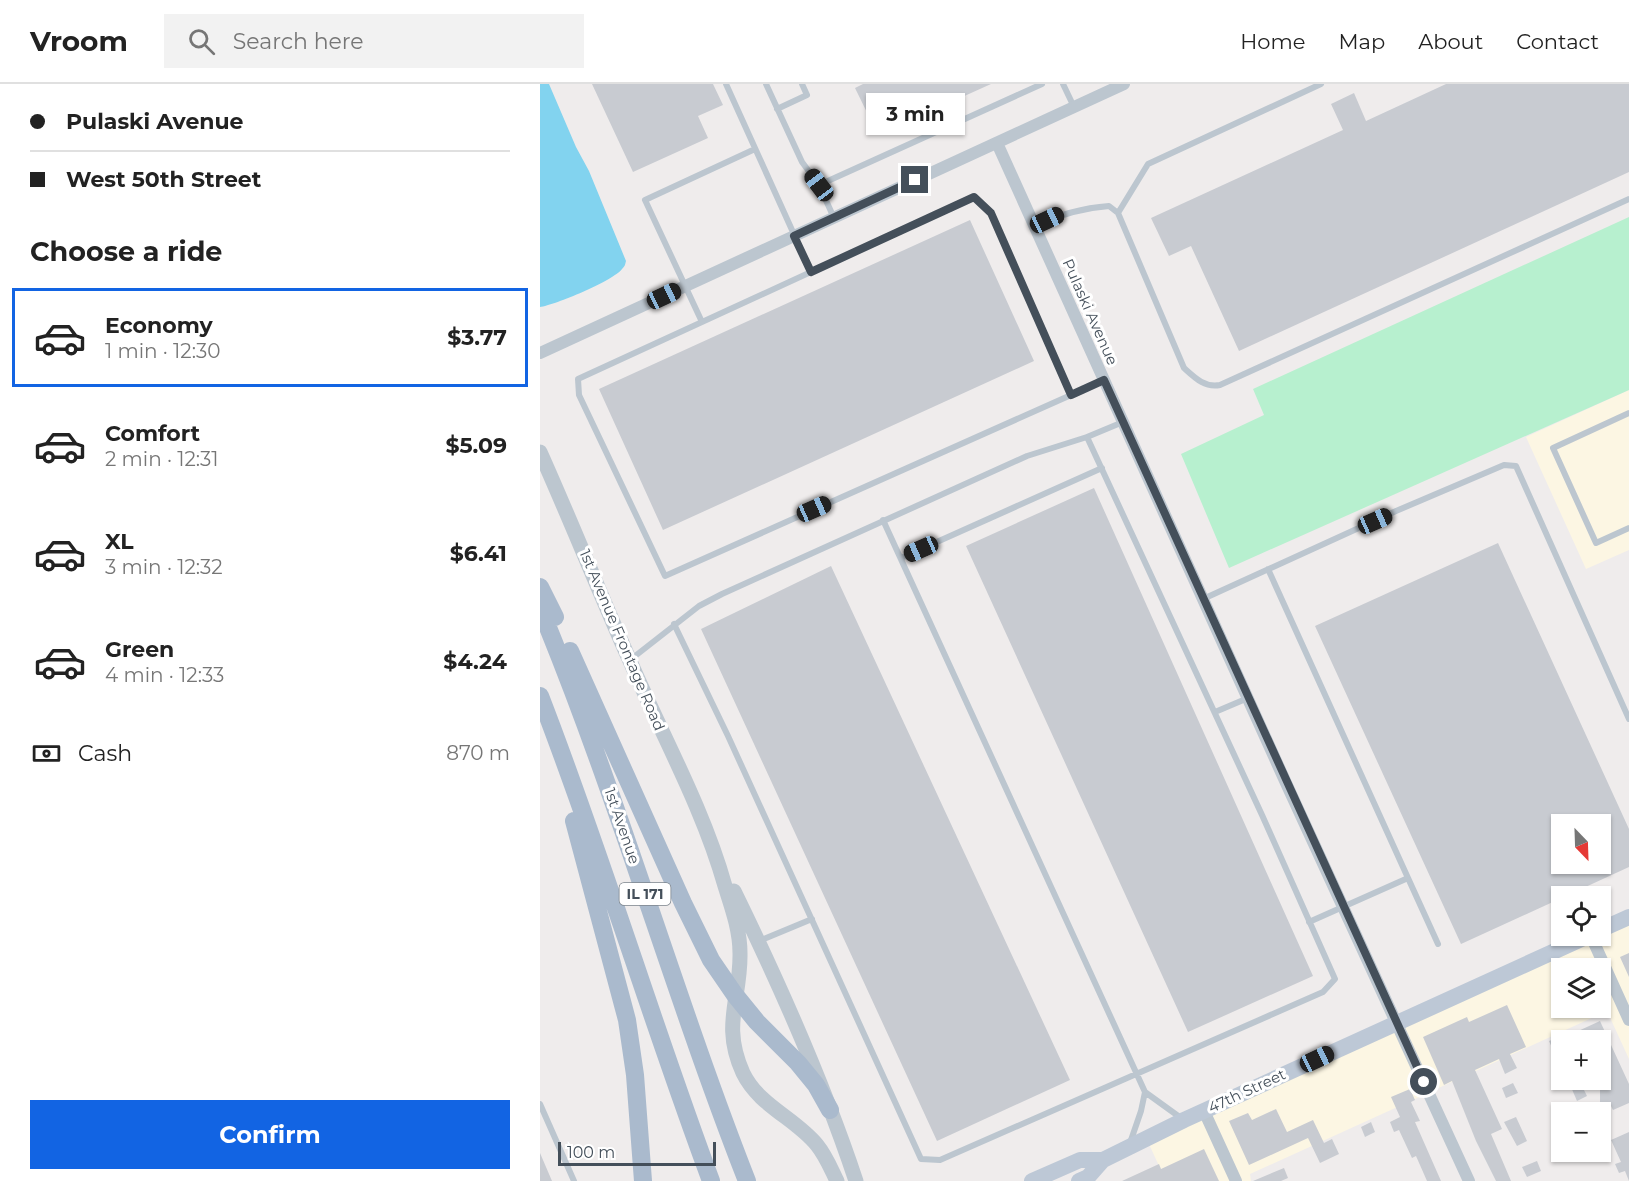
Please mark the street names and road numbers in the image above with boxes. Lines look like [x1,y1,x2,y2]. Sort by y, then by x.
street label: Pulaski Avenue [1058,256,1122,368]
street label: 1st Avenue Frontage Road [576,546,669,733]
street label: 1st Avenue [601,785,644,866]
road number: IL 171 [620,883,670,905]
street label: 47th Street [1205,1064,1289,1117]

